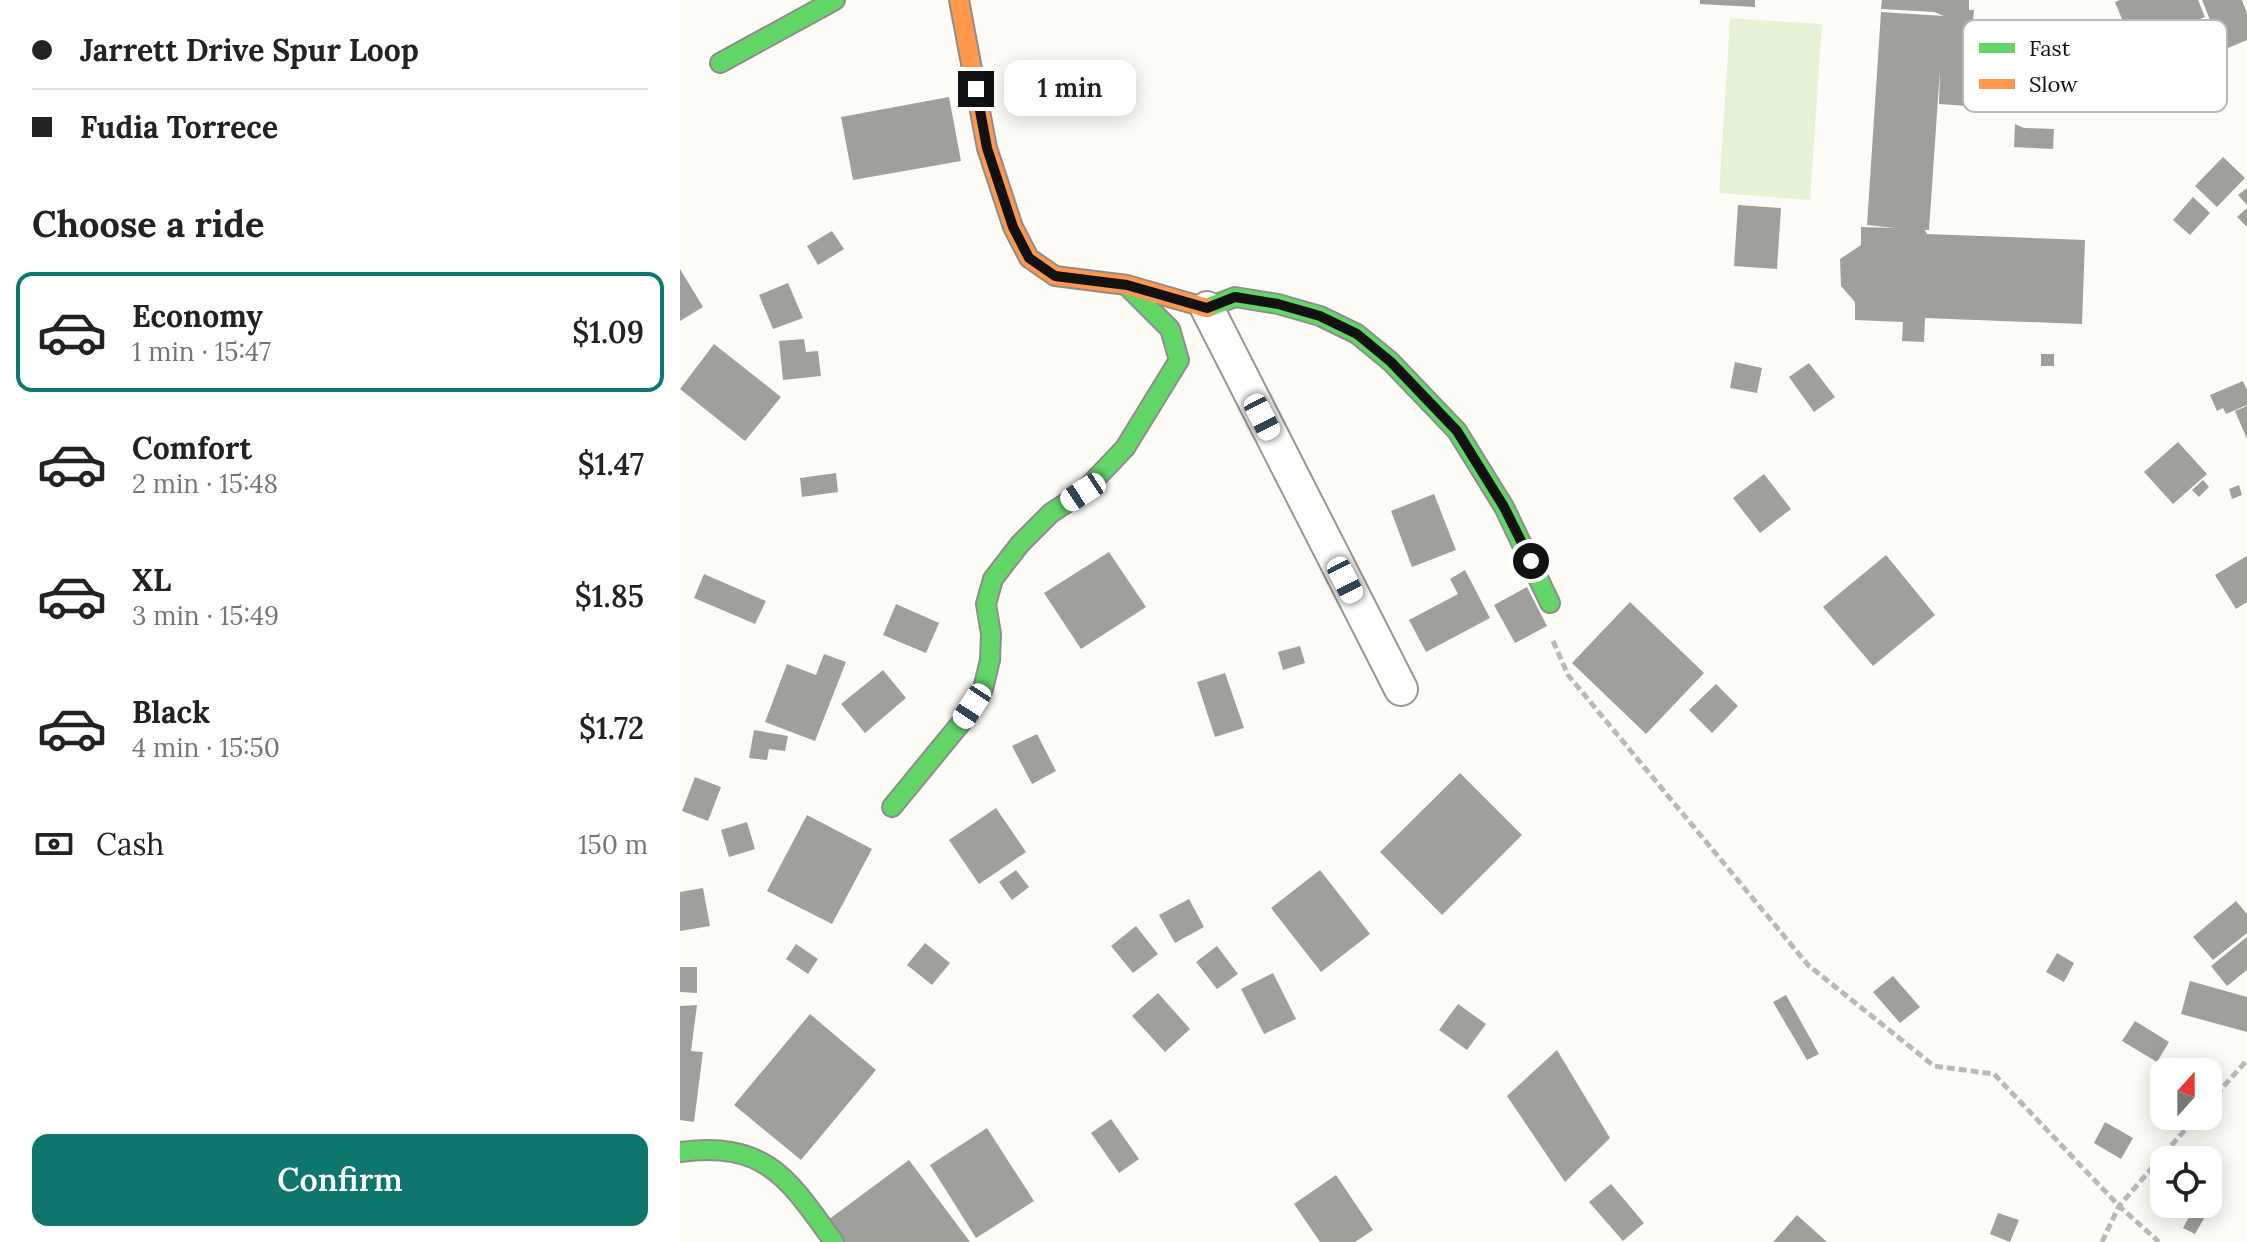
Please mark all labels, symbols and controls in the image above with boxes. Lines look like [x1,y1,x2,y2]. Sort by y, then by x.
legend [1963,20,2227,112]
text: Jarrett Drive Spur Loop [80,31,419,69]
text: Fast [2029,34,2071,62]
callout: 1 min [1004,61,1136,117]
text: Slow [2029,70,2078,98]
route end [958,71,994,107]
text: 1 min [1037,71,1103,104]
text: Fudia Torrece [80,108,278,146]
text: Choose a ride [32,201,264,247]
icon: car [36,296,108,368]
text: Economy [132,297,263,335]
text: $1.09 [572,313,644,351]
text: 1 min · 15:47 [132,335,271,368]
car [1240,390,1284,444]
icon: car [36,428,108,500]
text: Comfort [132,429,252,467]
text: $1.47 [578,445,644,483]
text: 2 min · 15:48 [132,467,278,500]
car [1056,469,1110,515]
route start [1513,543,1549,579]
car [1323,553,1367,607]
icon: car [36,560,108,632]
text: XL [132,561,171,599]
text: $1.85 [575,577,644,615]
text: 3 min · 15:49 [132,599,279,632]
car [949,679,995,733]
icon: car [36,692,108,764]
text: Black [132,693,210,731]
text: $1.72 [579,709,644,747]
text: 4 min · 15:50 [132,731,280,764]
icon: cash [32,822,76,866]
text: Cash [96,825,164,863]
text: 150 m [578,828,648,861]
north arrow [2150,1058,2222,1130]
map controls [2150,1058,2222,1218]
button: Confirm [32,1134,648,1226]
button: locate [2150,1146,2222,1218]

